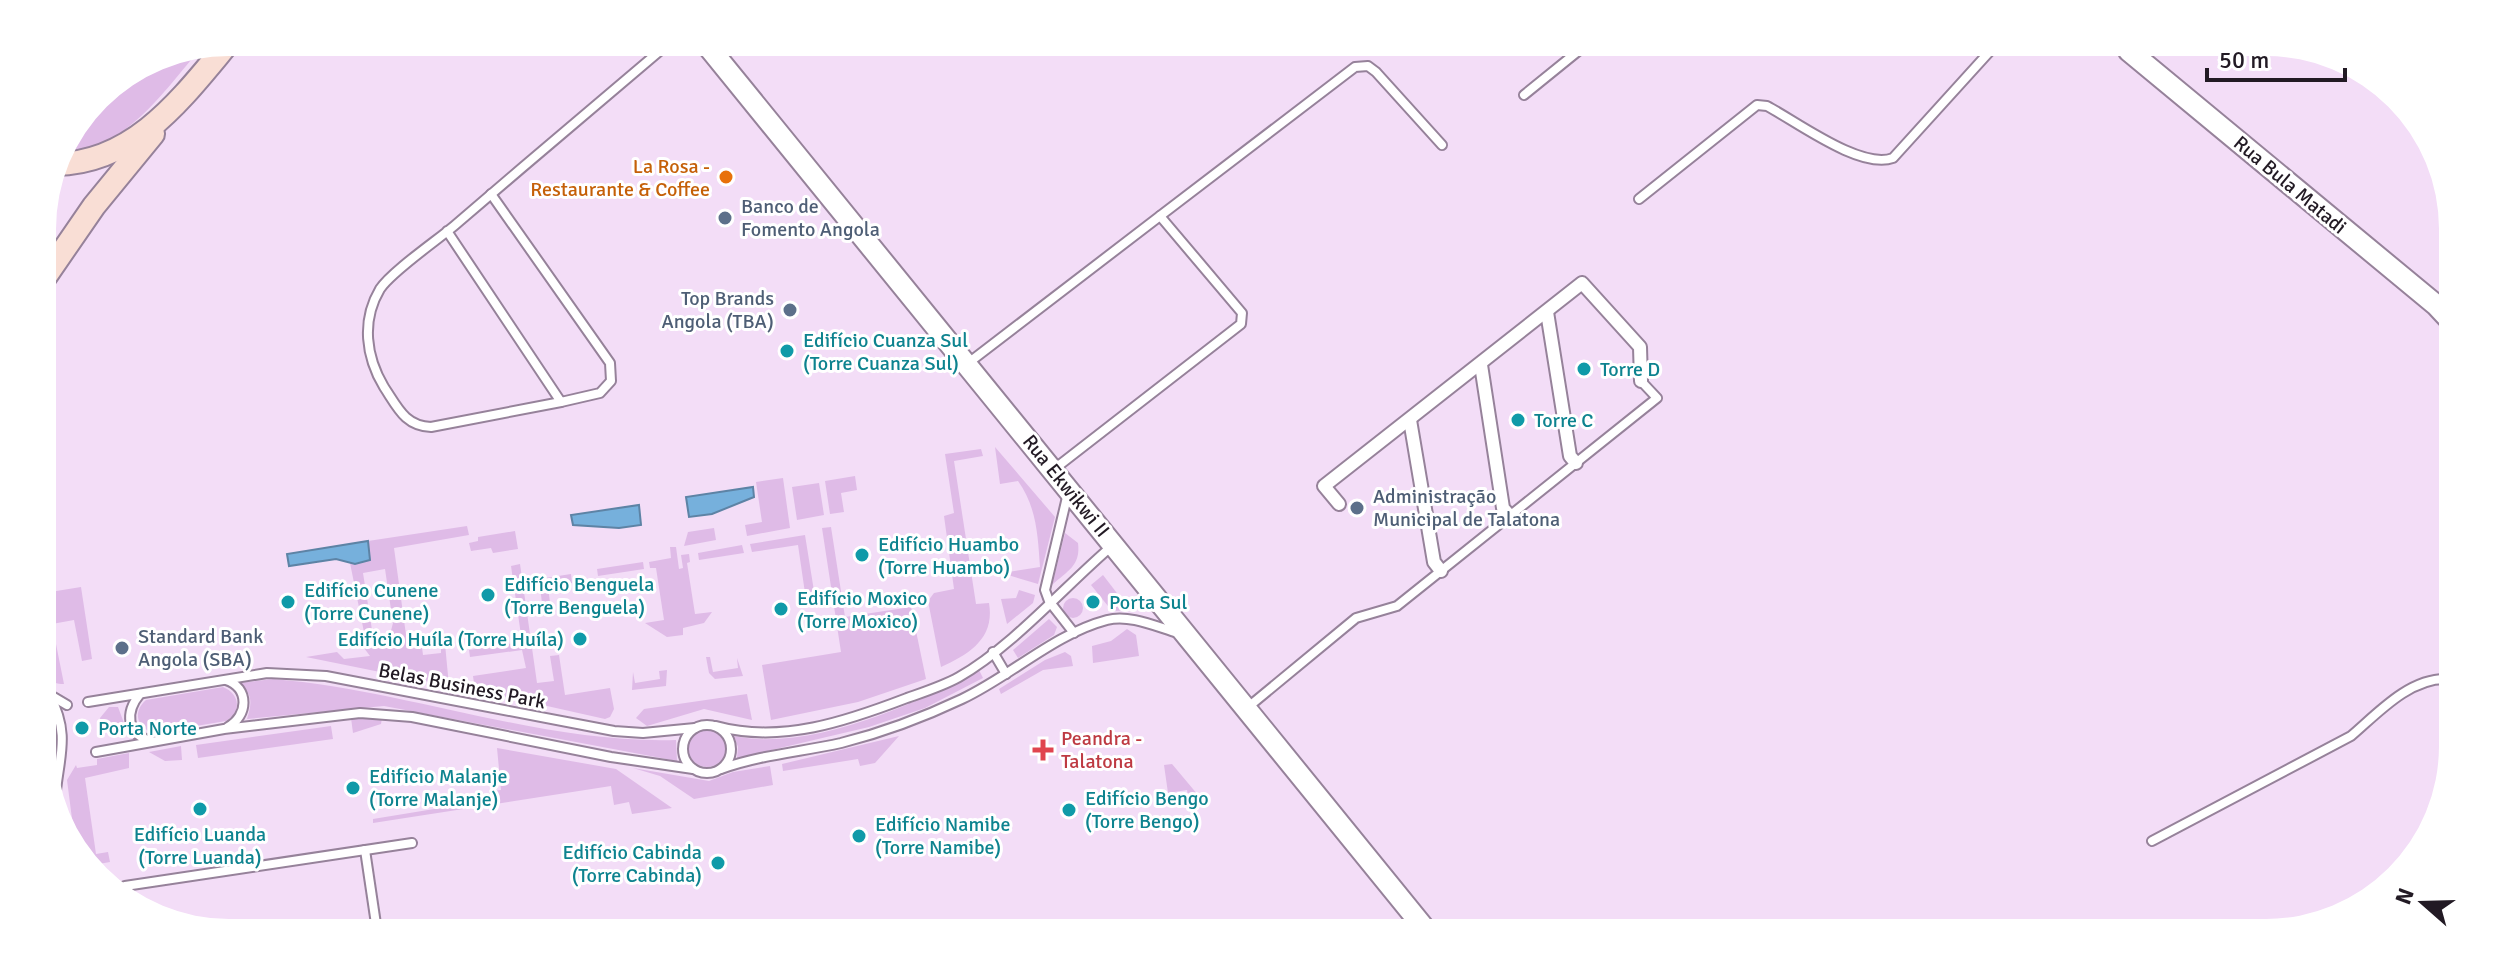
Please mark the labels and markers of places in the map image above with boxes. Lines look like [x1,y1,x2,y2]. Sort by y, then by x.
place label: La Rosa - Restaurante & Coffee [530,154,710,202]
marker: La Rosa - Restaurante & Coffee [717,168,735,186]
place label: Banco de Fomento Angola [741,194,880,242]
marker: Banco de Fomento Angola [716,209,734,227]
place label: Top Brands Angola (TBA) [661,286,774,334]
marker: Top Brands Angola (TBA) [781,301,799,319]
place label: Edifício Cuanza Sul (Torre Cuanza Sul) [803,328,968,376]
marker: Edifício Cuanza Sul (Torre Cuanza Sul) [778,342,796,360]
place label: Torre D [1600,357,1660,382]
marker: Torre D [1575,360,1593,378]
place label: Torre C [1534,408,1593,433]
marker: Torre C [1509,411,1527,429]
place label: Administração Municipal de Talatona [1373,484,1560,532]
marker: Administração Municipal de Talatona [1348,499,1366,517]
place label: Edifício Huambo (Torre Huambo) [878,532,1019,580]
marker: Edifício Huambo (Torre Huambo) [853,546,871,564]
place label: Edifício Benguela (Torre Benguela) [504,572,654,620]
place label: Edifício Cunene (Torre Cunene) [304,578,439,626]
marker: Edifício Benguela (Torre Benguela) [479,586,497,604]
place label: Edifício Moxico (Torre Moxico) [797,586,927,634]
place label: Porta Sul [1109,590,1188,615]
marker: Edifício Cunene (Torre Cunene) [279,593,297,611]
marker: Porta Sul [1084,593,1102,611]
marker: Edifício Moxico (Torre Moxico) [772,600,790,618]
place label: Standard Bank Angola (SBA) [138,624,263,672]
place label: Edifício Huíla (Torre Huíla) [338,627,564,652]
marker: Edifício Huíla (Torre Huíla) [571,630,589,648]
marker: Standard Bank Angola (SBA) [113,639,131,657]
place label: Porta Norte [98,716,197,741]
marker: Porta Norte [73,719,91,737]
place label: Peandra - Talatona [1061,726,1142,774]
marker: Peandra - Talatona [1032,739,1054,761]
place label: Edifício Malanje (Torre Malanje) [369,764,508,812]
marker: Edifício Malanje (Torre Malanje) [344,779,362,797]
place label: Edifício Bengo (Torre Bengo) [1085,786,1209,834]
marker: Edifício Luanda (Torre Luanda) [191,800,209,818]
marker: Edifício Bengo (Torre Bengo) [1060,801,1078,819]
place label: Edifício Namibe (Torre Namibe) [875,812,1010,860]
place label: Edifício Luanda (Torre Luanda) [134,822,266,870]
marker: Edifício Namibe (Torre Namibe) [850,827,868,845]
place label: Edifício Cabinda (Torre Cabinda) [563,840,702,888]
marker: Edifício Cabinda (Torre Cabinda) [709,854,727,872]

